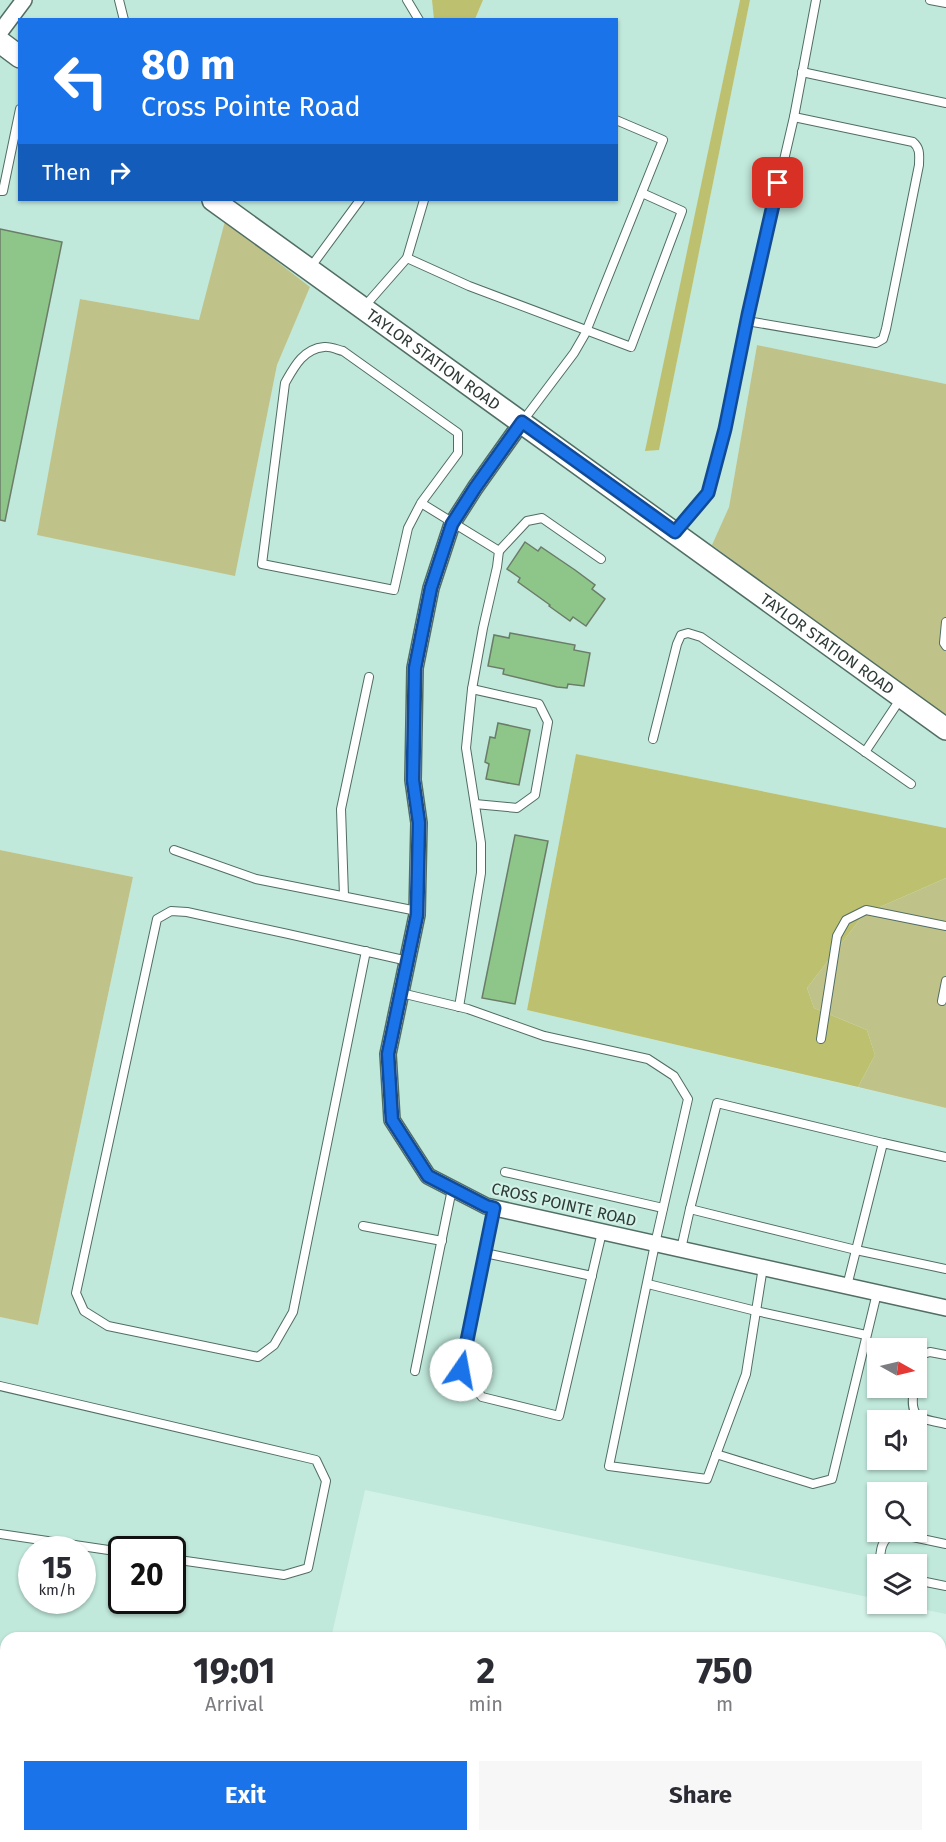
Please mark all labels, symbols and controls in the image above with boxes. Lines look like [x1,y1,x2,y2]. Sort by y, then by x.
text: 80 m [141,40,235,90]
icon: left [42,42,120,120]
text: Cross Pointe Road [141,91,361,123]
icon: right [103,156,136,189]
pin [752,157,803,208]
text: Then [42,159,91,186]
icon: arrive [761,166,794,199]
street label: TAYLOR STATION ROAD [363,305,504,414]
street label: TAYLOR STATION ROAD [757,589,898,699]
street label: CROSS POINTE ROAD [490,1179,638,1230]
position arrow [429,1338,493,1402]
north arrow [867,1338,927,1398]
map controls [867,1338,927,1614]
button: sound [867,1410,927,1470]
button: search [867,1482,927,1542]
speed limit sign: 20 [108,1536,186,1614]
text: 15 [42,1550,72,1586]
button: layers [867,1554,927,1614]
text: km/h [38,1581,76,1599]
text: 19:01 [193,1649,276,1693]
text: 2 [477,1649,495,1693]
text: 750 [696,1649,753,1693]
text: Arrival [205,1692,264,1716]
text: min [469,1692,503,1716]
text: m [716,1692,733,1716]
button: Exit [24,1761,467,1830]
button: Share [479,1761,922,1830]

